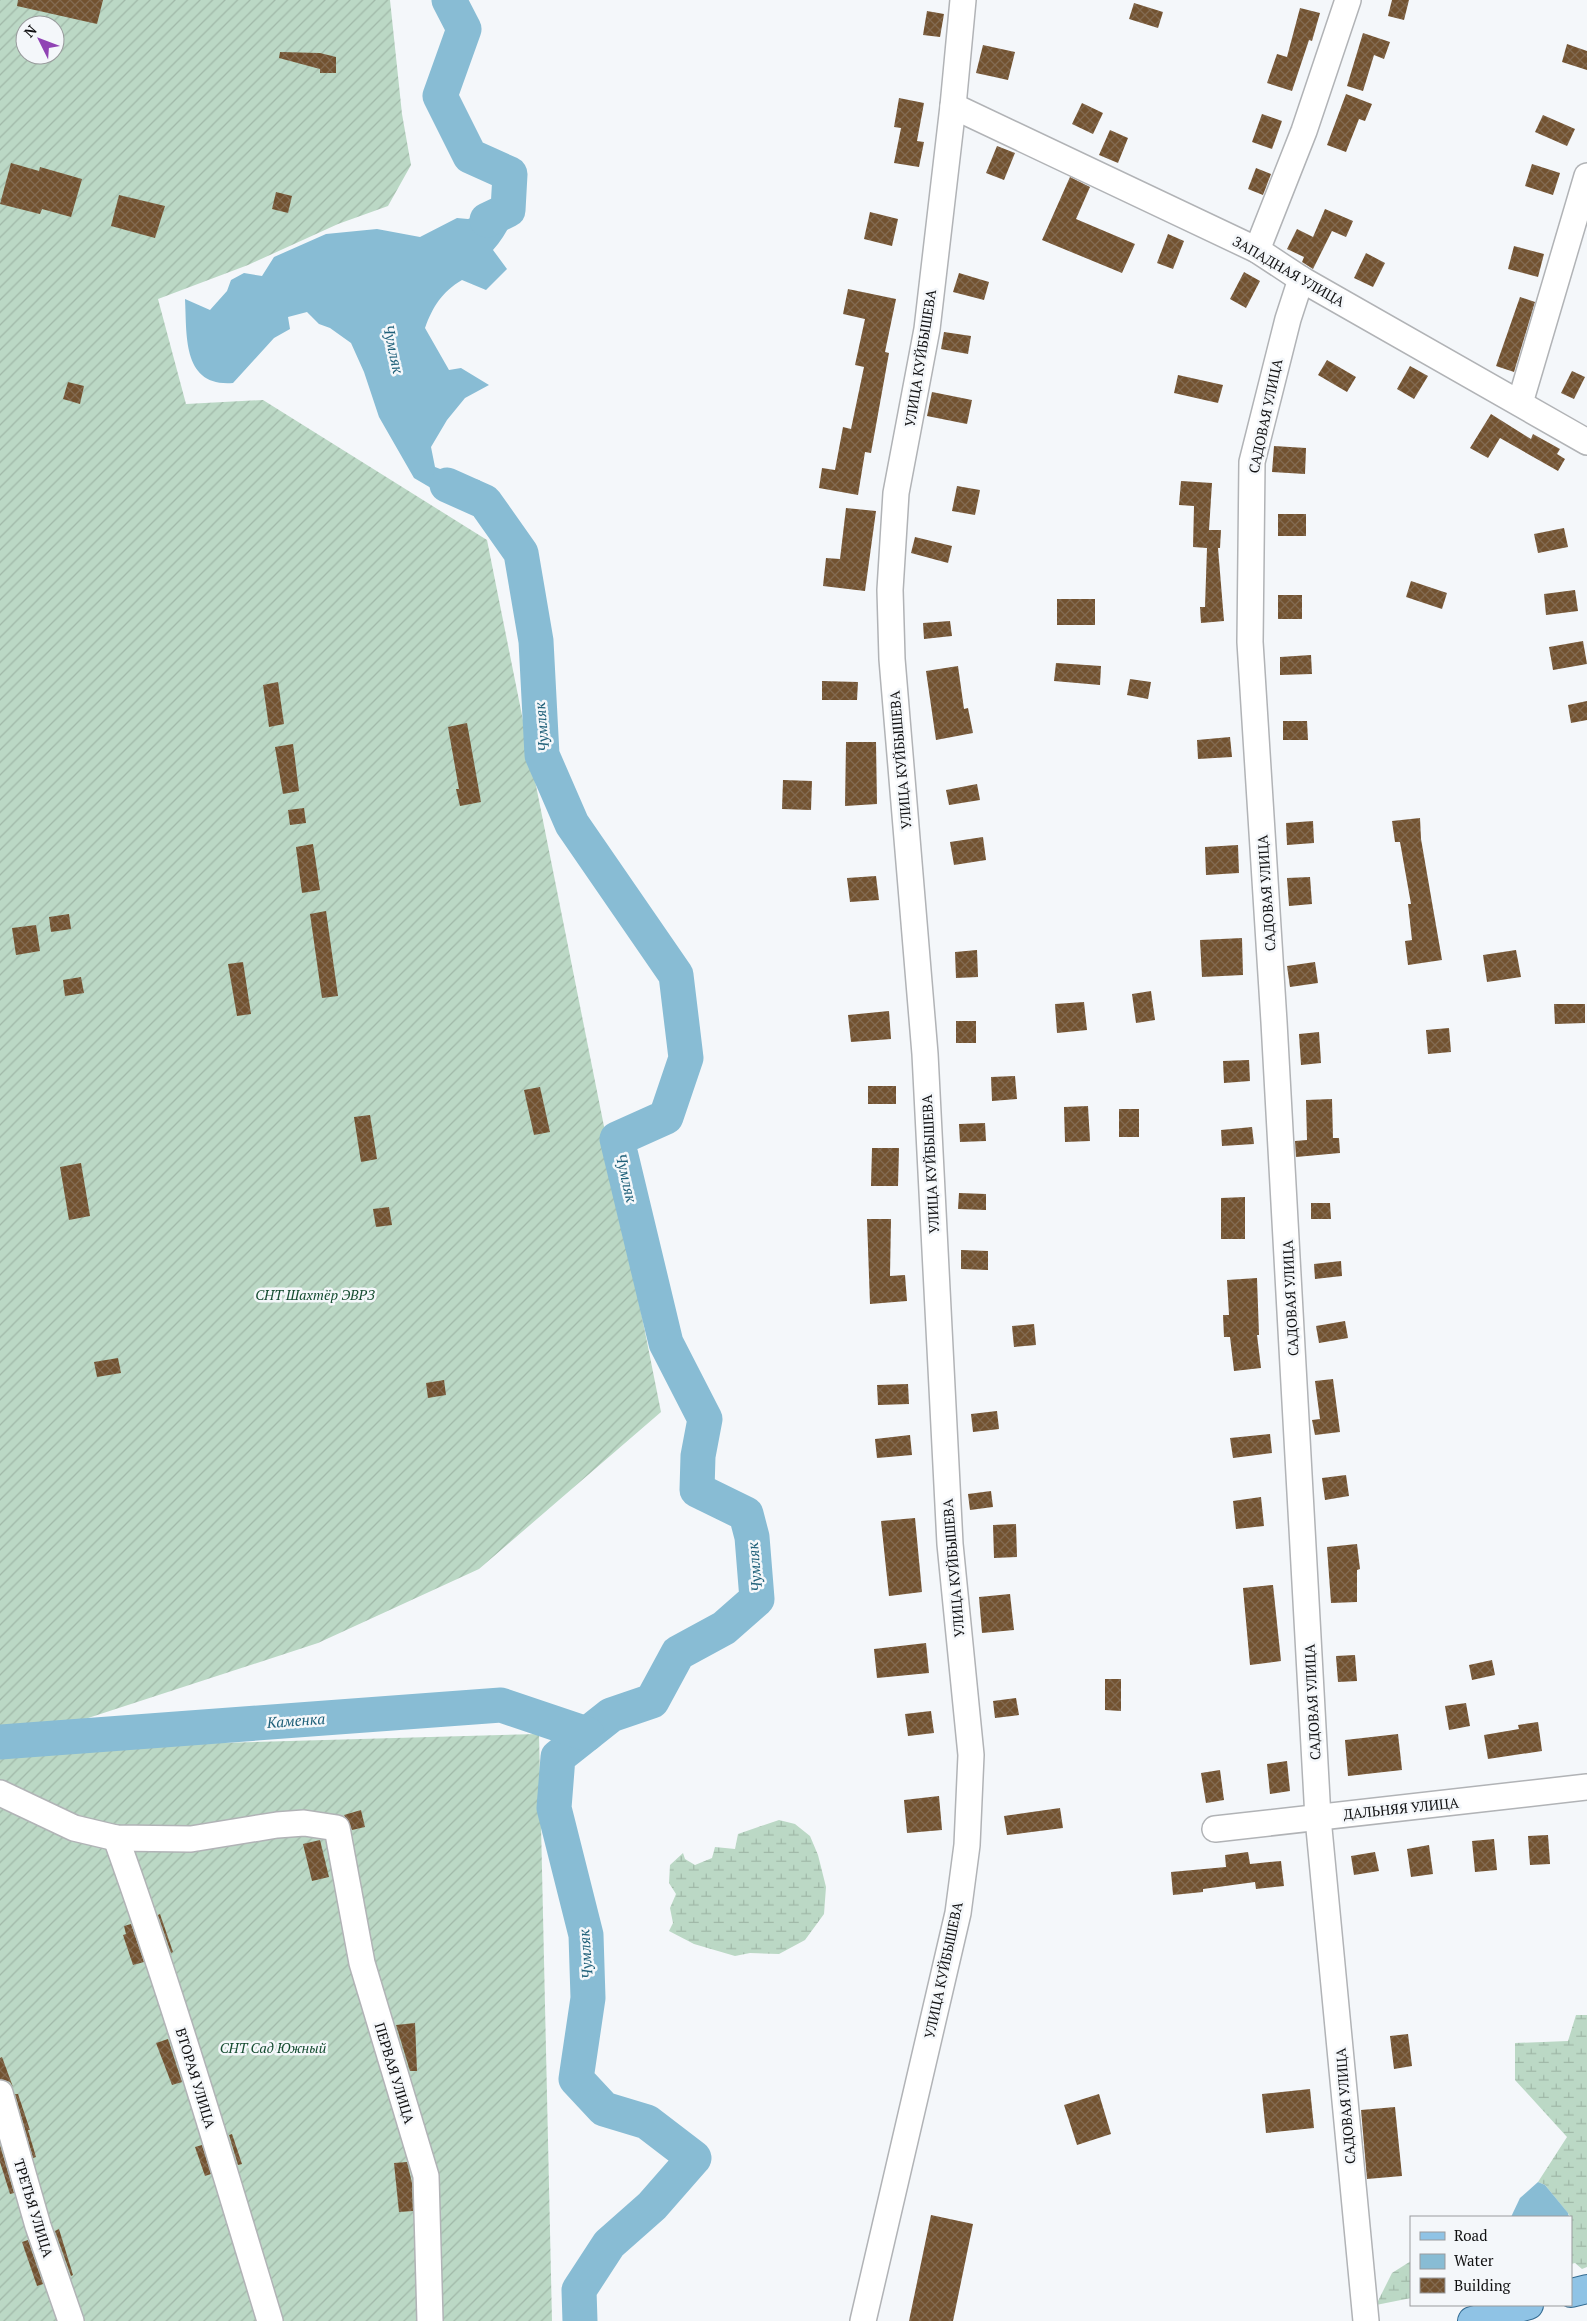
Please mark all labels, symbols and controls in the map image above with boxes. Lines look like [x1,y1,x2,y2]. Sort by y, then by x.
north arrow [15,15,65,65]
text: N [19,20,41,41]
street label: ЗАПАДНАЯ УЛИЦА [1230,231,1349,311]
street label: УЛИЦА КУЙБЫШЕВА [900,287,940,428]
water label: Чумляк [379,323,409,376]
street label: САДОВАЯ УЛИЦА [1244,357,1286,475]
street label: УЛИЦА КУЙБЫШЕВА [884,689,916,830]
water label: Чумляк [529,701,553,753]
street label: САДОВАЯ УЛИЦА [1252,834,1280,952]
street label: УЛИЦА КУЙБЫШЕВА [917,1094,943,1234]
water label: Чумляк [612,1152,642,1205]
street label: САДОВАЯ УЛИЦА [1277,1239,1303,1357]
park label: СНТ Шахтёр ЭВРЗ [255,1285,375,1304]
street label: УЛИЦА КУЙБЫШЕВА [937,1497,969,1638]
water label: Чумляк [742,1541,766,1593]
street label: САДОВАЯ УЛИЦА [1299,1643,1325,1761]
water label: Каменка [265,1708,326,1732]
street label: ДАЛЬНЯЯ УЛИЦА [1342,1792,1460,1823]
street label: УЛИЦА КУЙБЫШЕВА [919,1900,967,2040]
water label: Чумляк [573,1928,597,1980]
street label: ПЕРВАЯ УЛИЦА [371,2020,420,2126]
street label: ВТОРАЯ УЛИЦА [172,2025,220,2131]
park label: СНТ Сад Южный [220,2038,327,2057]
street label: САДОВАЯ УЛИЦА [1330,2047,1360,2165]
street label: ТРЕТЬЯ УЛИЦА [10,2156,58,2260]
legend [1410,2216,1572,2306]
text: Road [1454,2225,1487,2245]
text: Water [1454,2250,1494,2270]
text: Building [1454,2275,1512,2295]

